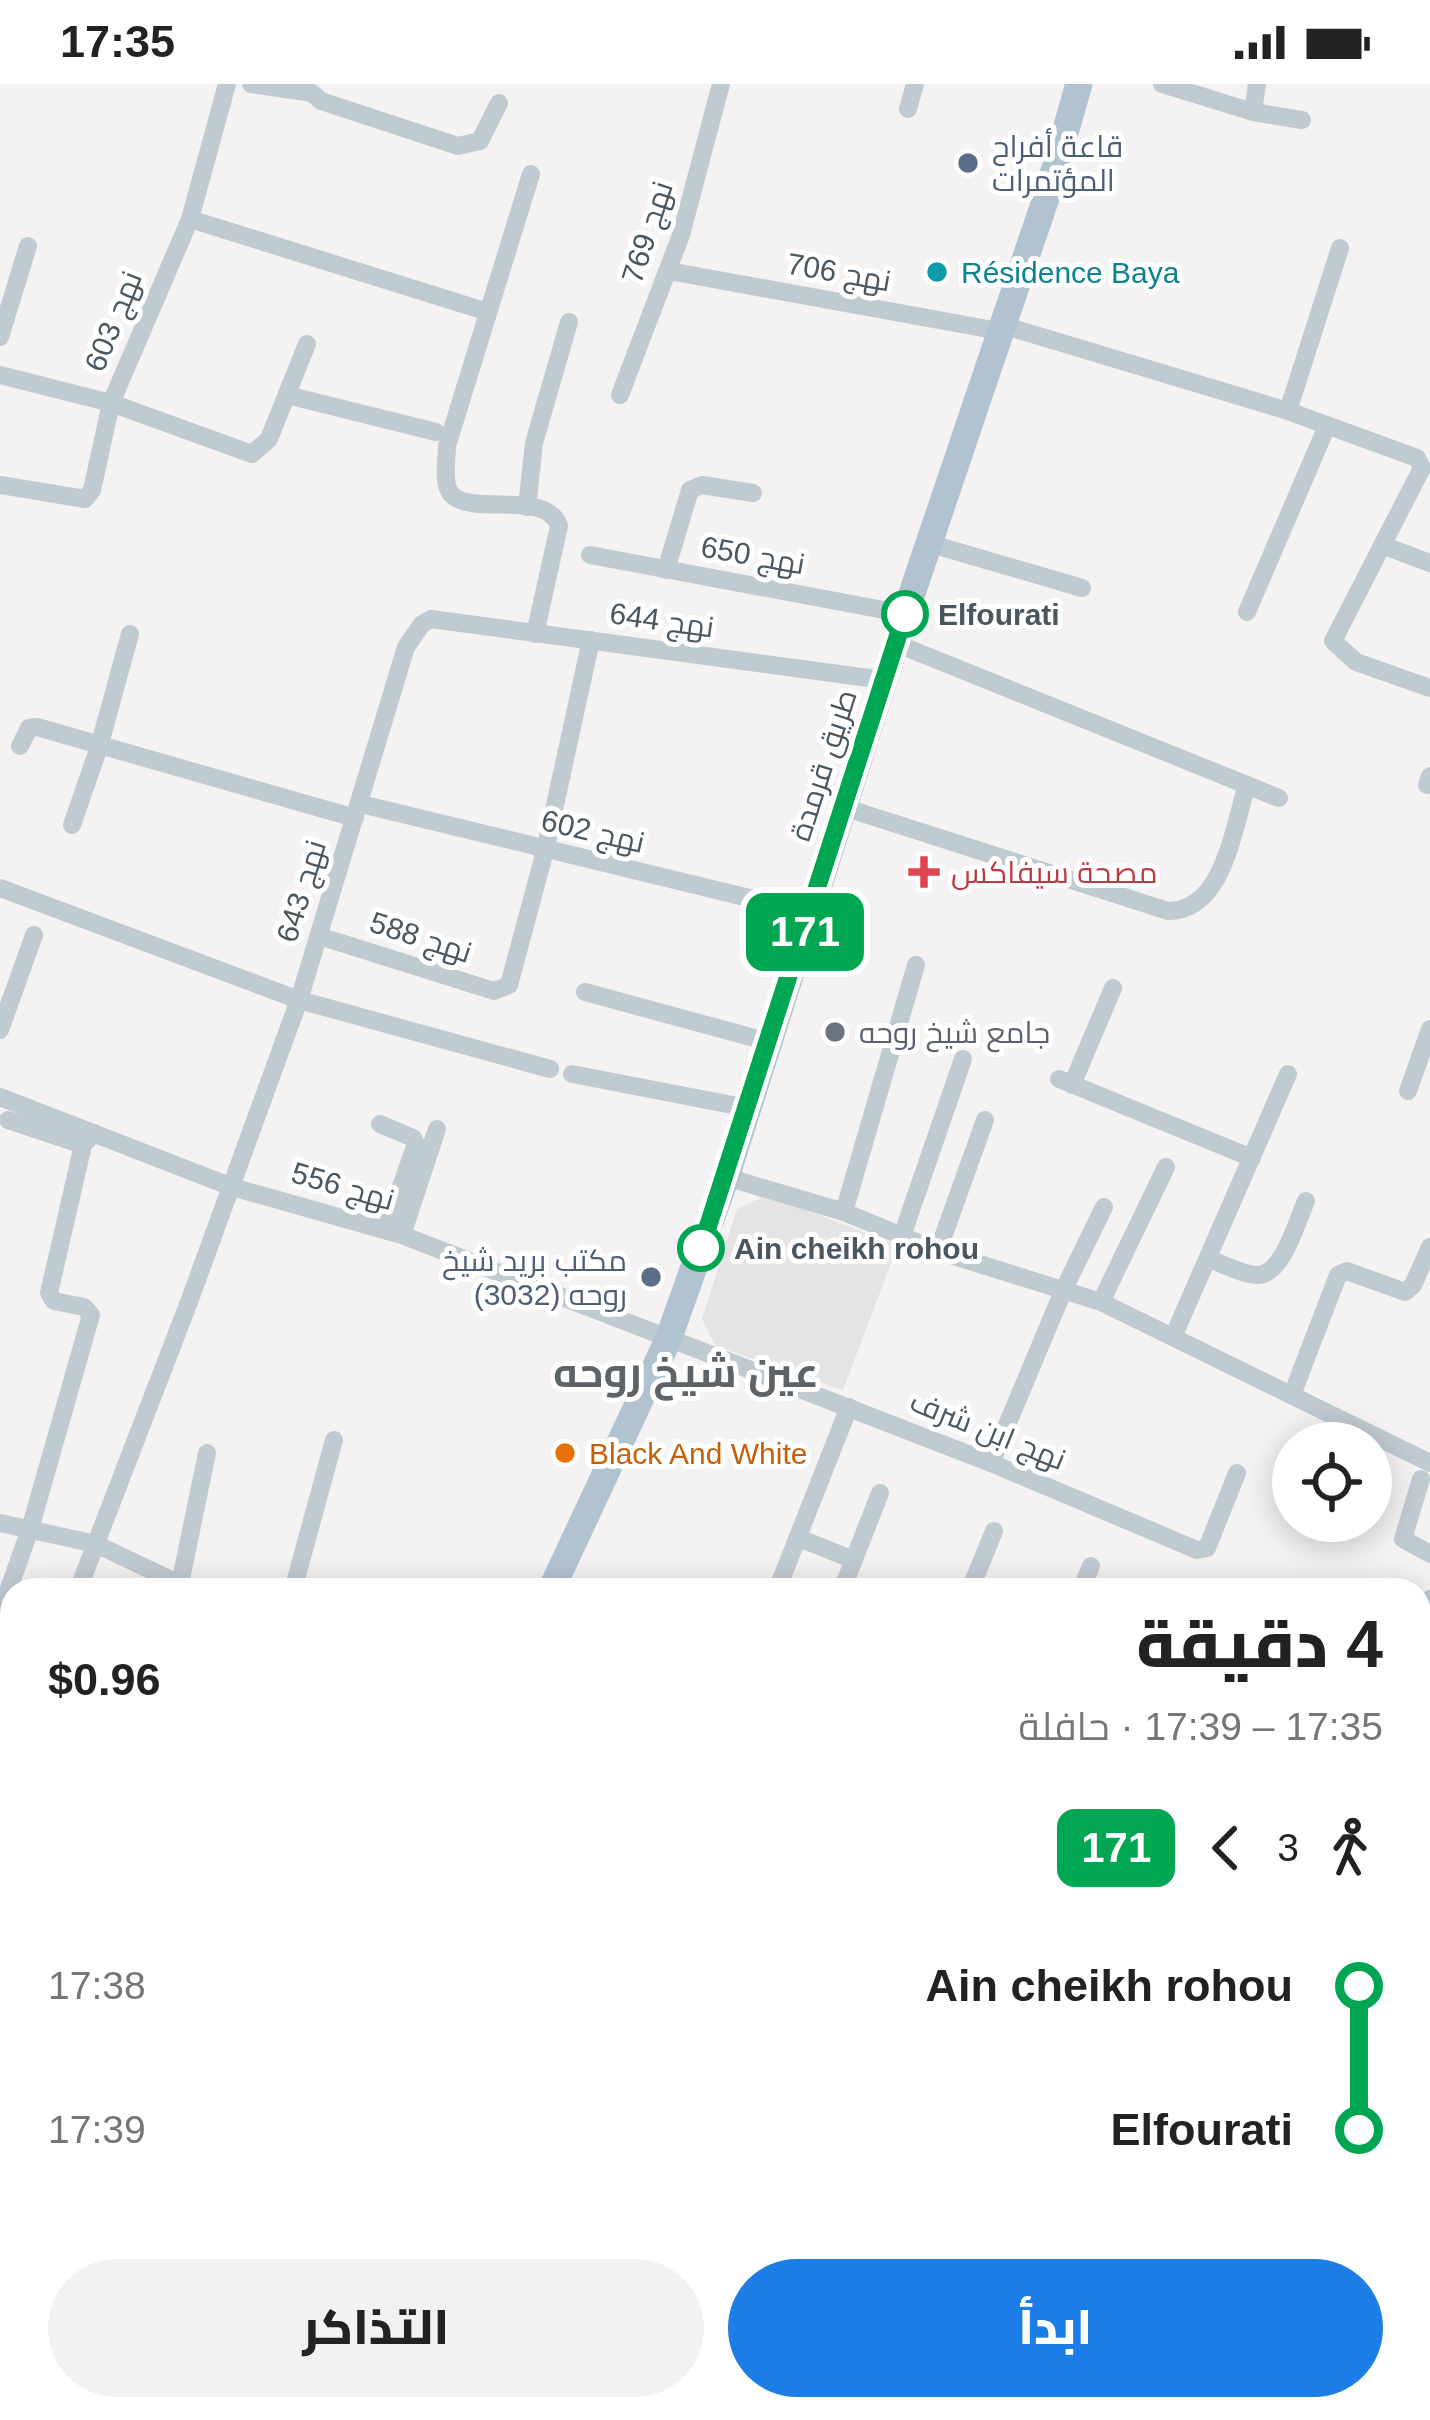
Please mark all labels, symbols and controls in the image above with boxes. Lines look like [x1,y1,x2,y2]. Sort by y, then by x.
text: 17:35 [60,16,175,67]
place label: قاعة أفراح المؤتمرات [992,128,1123,198]
marker: قاعة أفراح المؤتمرات [955,150,981,176]
street label: نهج 769 [615,177,683,288]
street label: نهج 706 [784,247,894,301]
place label: Résidence Baya [961,256,1180,289]
marker: Résidence Baya [924,259,950,285]
street label: نهج 603 [78,266,152,377]
street label: نهج 650 [698,530,808,584]
marker: Elfourati [883,592,927,636]
street label: نهج 644 [607,596,716,648]
place label: Elfourati [938,598,1060,631]
street label: طريق قرمدة [783,685,865,845]
street label: نهج 602 [537,803,648,863]
street label: نهج 643 [270,836,336,947]
marker: مصحة سيفاكس [908,856,940,888]
place label: مصحة سيفاكس [951,856,1157,891]
line badge: 171 [736,893,874,971]
street label: نهج 588 [365,905,476,973]
text: 171 [770,908,840,955]
place label: جامع شيخ روحه [859,1016,1050,1053]
marker: جامع شيخ روحه [822,1019,848,1045]
street label: نهج 556 [287,1156,398,1220]
marker: Ain cheikh rohou [679,1226,723,1270]
place label: Ain cheikh rohou [734,1232,979,1265]
place label: مكتب بريد شيخ روحه (3032) [442,1244,627,1312]
marker: مكتب بريد شيخ روحه (3032) [638,1264,664,1290]
district label: عين شيخ روحه [553,1349,819,1401]
street label: نهج ابن شرف [904,1384,1071,1480]
map controls [1272,1422,1392,1542]
button: locate [1272,1422,1392,1542]
place label: Black And White [589,1437,807,1470]
marker: Black And White [552,1440,578,1466]
text: 4 دقيقة [1136,1607,1383,1681]
text: $0.96 [48,1654,161,1705]
text: 17:35 – 17:39 · حافلة [1018,1705,1383,1748]
icon: back [1193,1815,1259,1881]
icon: walk [1317,1815,1383,1881]
text: 171 [1081,1824,1151,1871]
text: 3 [1277,1826,1299,1869]
text: Ain cheikh rohou [925,1960,1293,2011]
text: 17:38 [48,1964,146,2007]
text: Elfourati [1110,2104,1293,2155]
text: 17:39 [48,2108,146,2151]
button: التذاكر [48,2259,704,2397]
button: ابدأ [728,2259,1383,2397]

